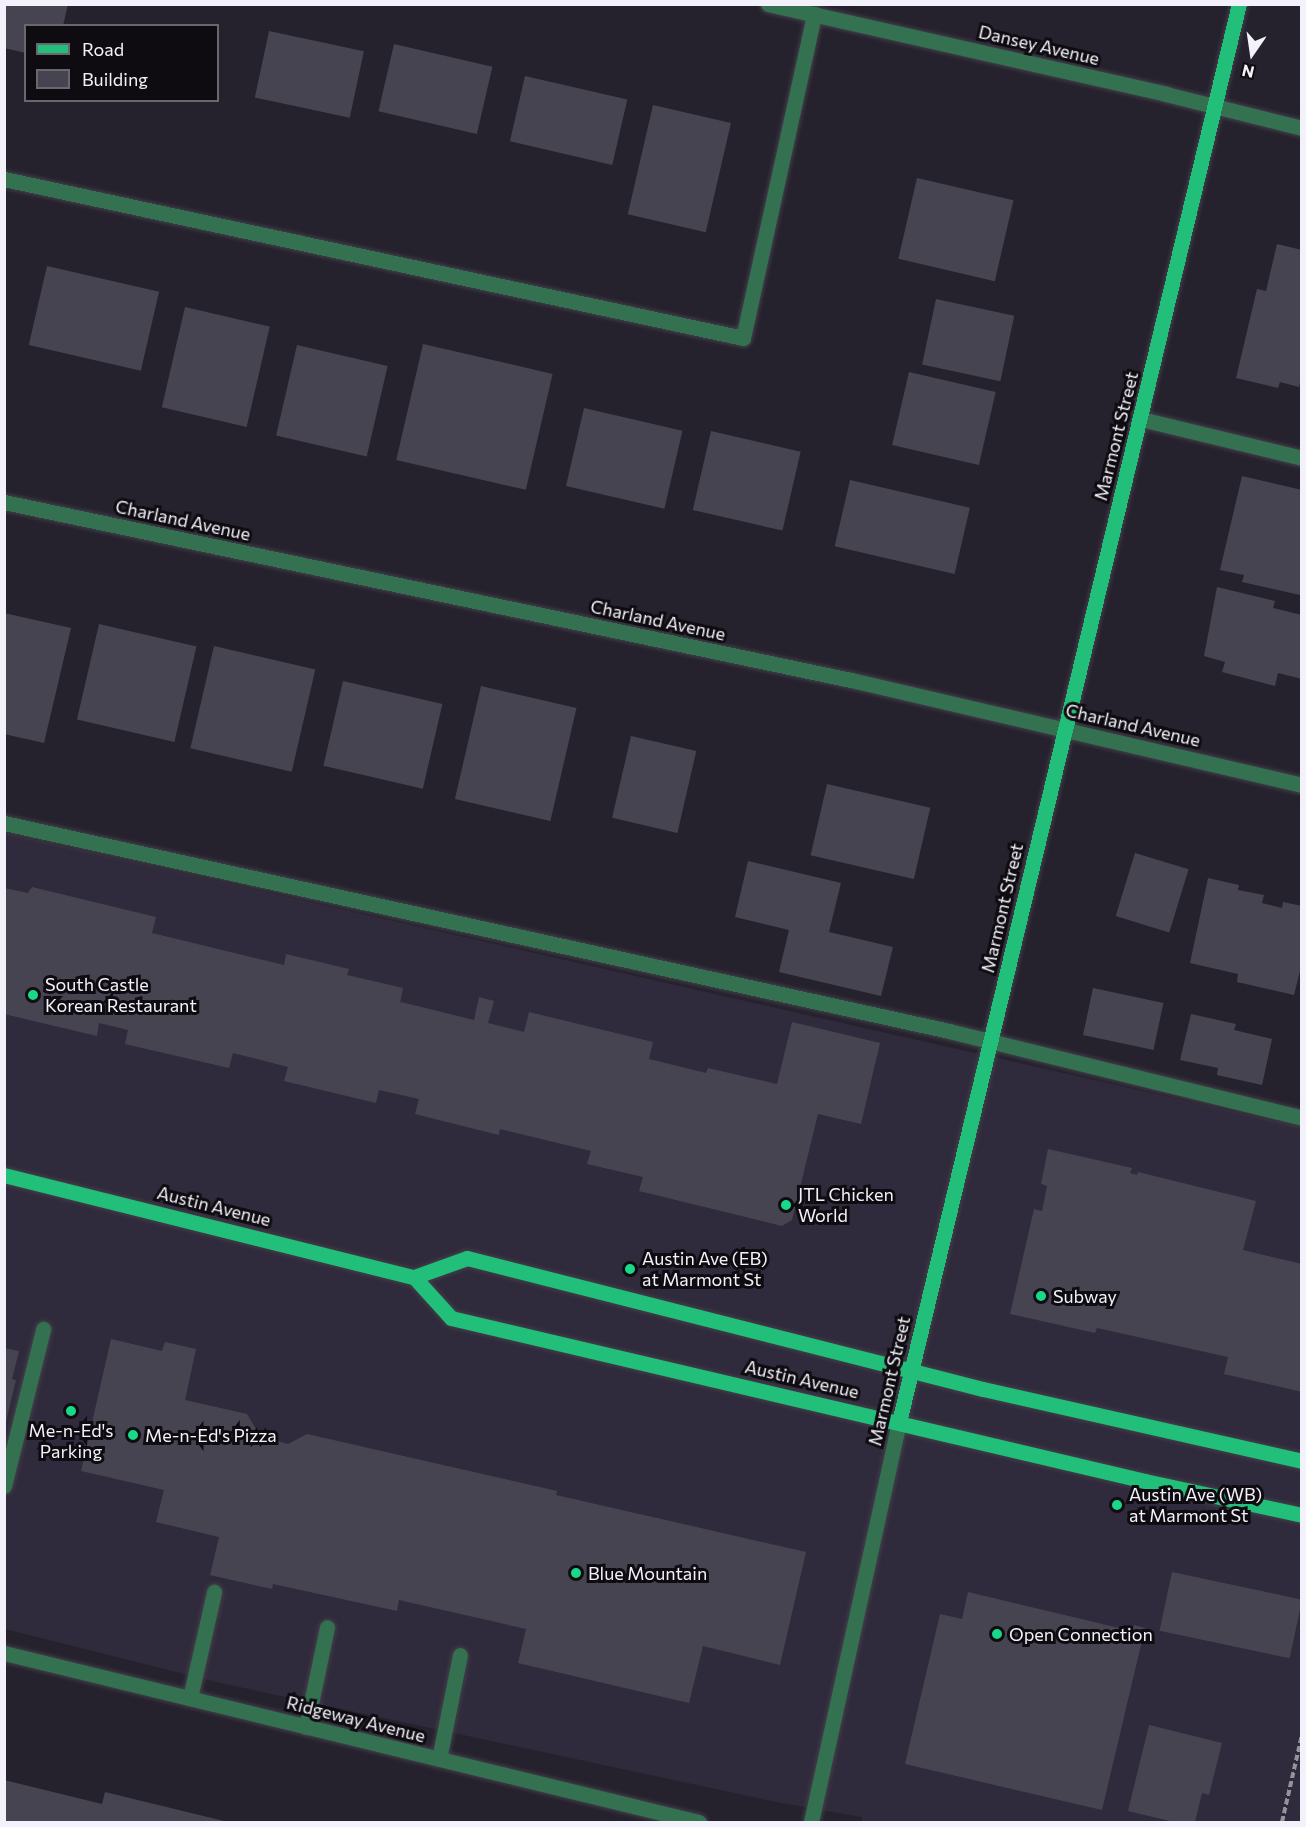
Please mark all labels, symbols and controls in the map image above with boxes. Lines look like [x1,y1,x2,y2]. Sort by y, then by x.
street label: Dansey Avenue [977,21,1101,69]
legend [24,24,219,102]
north arrow [1222,24,1282,84]
text: Road [82,38,124,60]
text: N [1240,61,1256,83]
text: Building [82,68,148,90]
street label: Marmont Street [1090,369,1142,503]
street label: Charland Avenue [114,495,252,545]
street label: Charland Avenue [589,595,727,645]
street label: Charland Avenue [1064,699,1202,751]
street label: Marmont Street [977,841,1027,975]
place label: South Castle Korean Restaurant [45,974,197,1016]
marker: South Castle Korean Restaurant [26,988,40,1002]
street label: Austin Avenue [155,1181,273,1231]
place label: JTL Chicken World [798,1184,894,1226]
marker: JTL Chicken World [779,1198,793,1212]
place label: Austin Ave (EB) at Marmont St [642,1248,768,1290]
marker: Austin Ave (EB) at Marmont St [623,1262,637,1276]
place label: Subway [1053,1285,1117,1307]
marker: Subway [1034,1289,1048,1303]
street label: Marmont Street [864,1314,914,1448]
street label: Austin Avenue [743,1355,861,1403]
marker: Me-n-Ed's Parking [64,1404,78,1418]
place label: Me-n-Ed's Parking [28,1420,114,1462]
place label: Me-n-Ed's Pizza [145,1424,277,1446]
marker: Me-n-Ed's Pizza [126,1428,140,1442]
place label: Austin Ave (WB) at Marmont St [1129,1484,1262,1526]
marker: Austin Ave (WB) at Marmont St [1110,1498,1124,1512]
place label: Blue Mountain [588,1562,707,1584]
marker: Blue Mountain [569,1566,583,1580]
place label: Open Connection [1009,1623,1153,1645]
marker: Open Connection [990,1627,1004,1641]
street label: Ridgeway Avenue [284,1691,428,1747]

